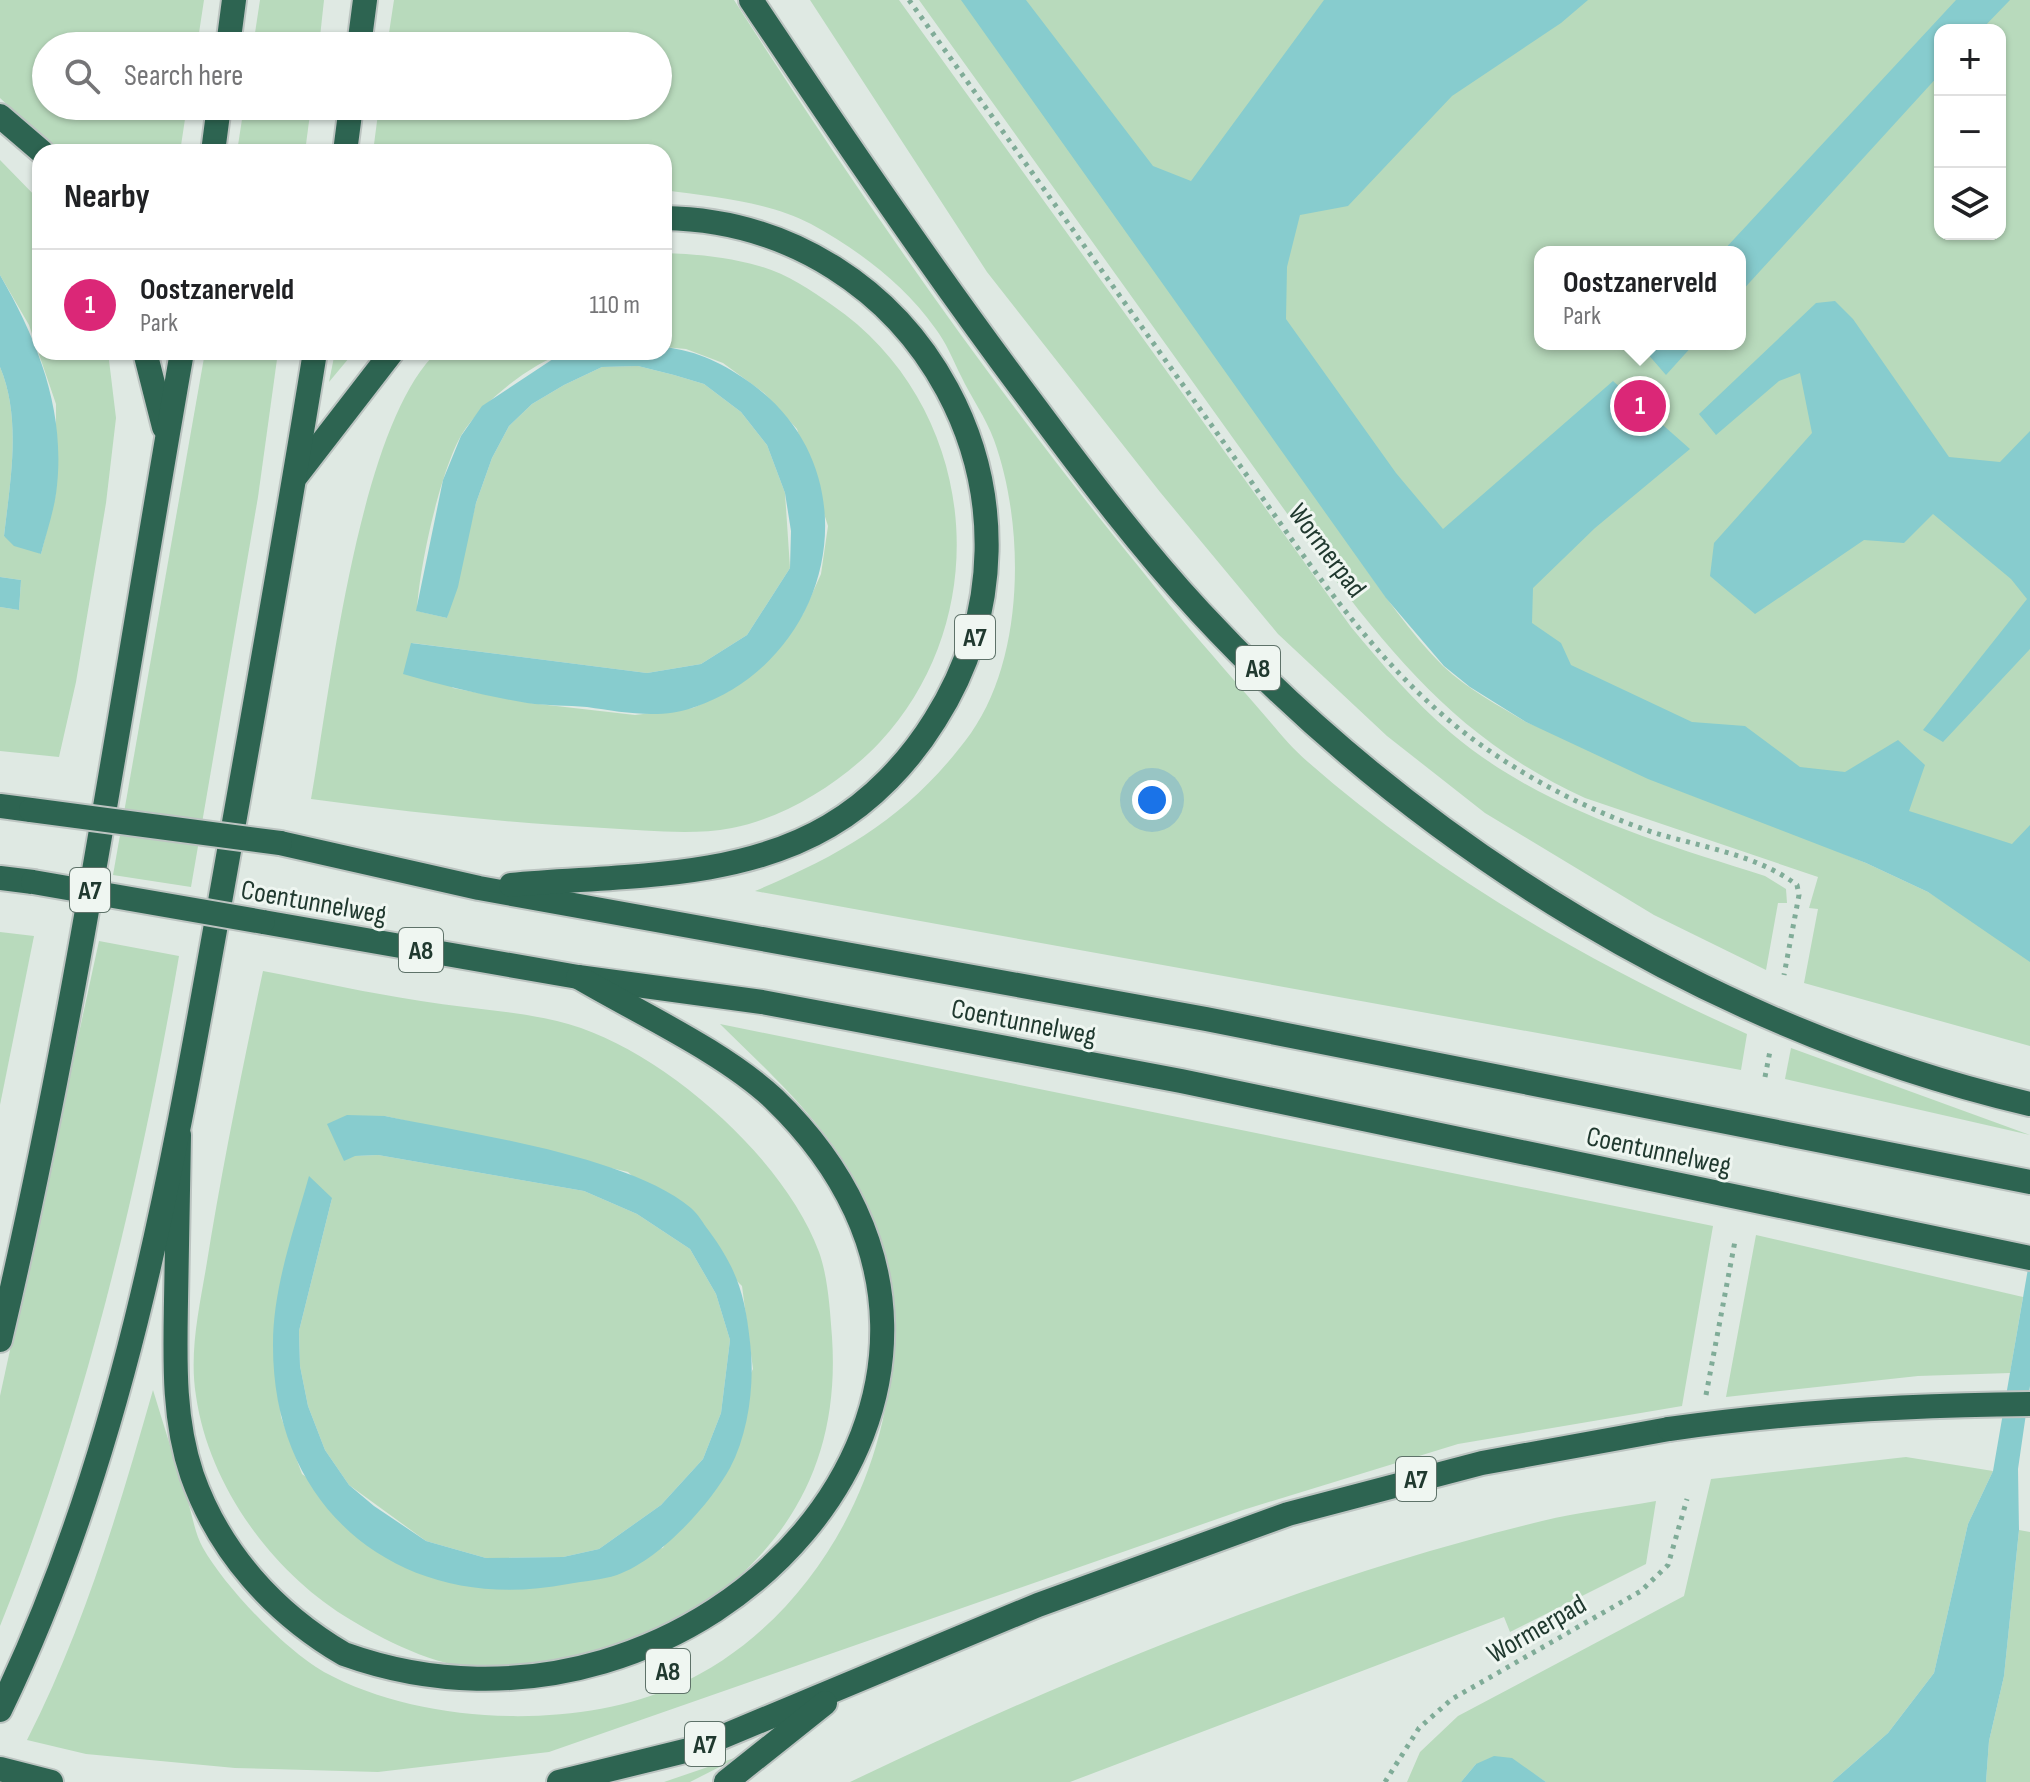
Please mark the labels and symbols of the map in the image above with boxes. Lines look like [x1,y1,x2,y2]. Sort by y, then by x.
pin: 1 [1614,376,1666,436]
street label: Wormerpad [1281,498,1373,604]
road number: A7 [955,615,995,659]
road number: A8 [1236,646,1280,690]
your location [1132,780,1172,820]
road number: A7 [70,868,110,912]
street label: Coentunnelweg [238,873,389,931]
road number: A8 [399,928,443,972]
street label: Coentunnelweg [948,992,1099,1053]
street label: Coentunnelweg [1583,1120,1734,1183]
road number: A7 [1396,1457,1436,1501]
street label: Wormerpad [1481,1588,1592,1671]
road number: A8 [646,1649,690,1693]
road number: A7 [685,1722,725,1766]

